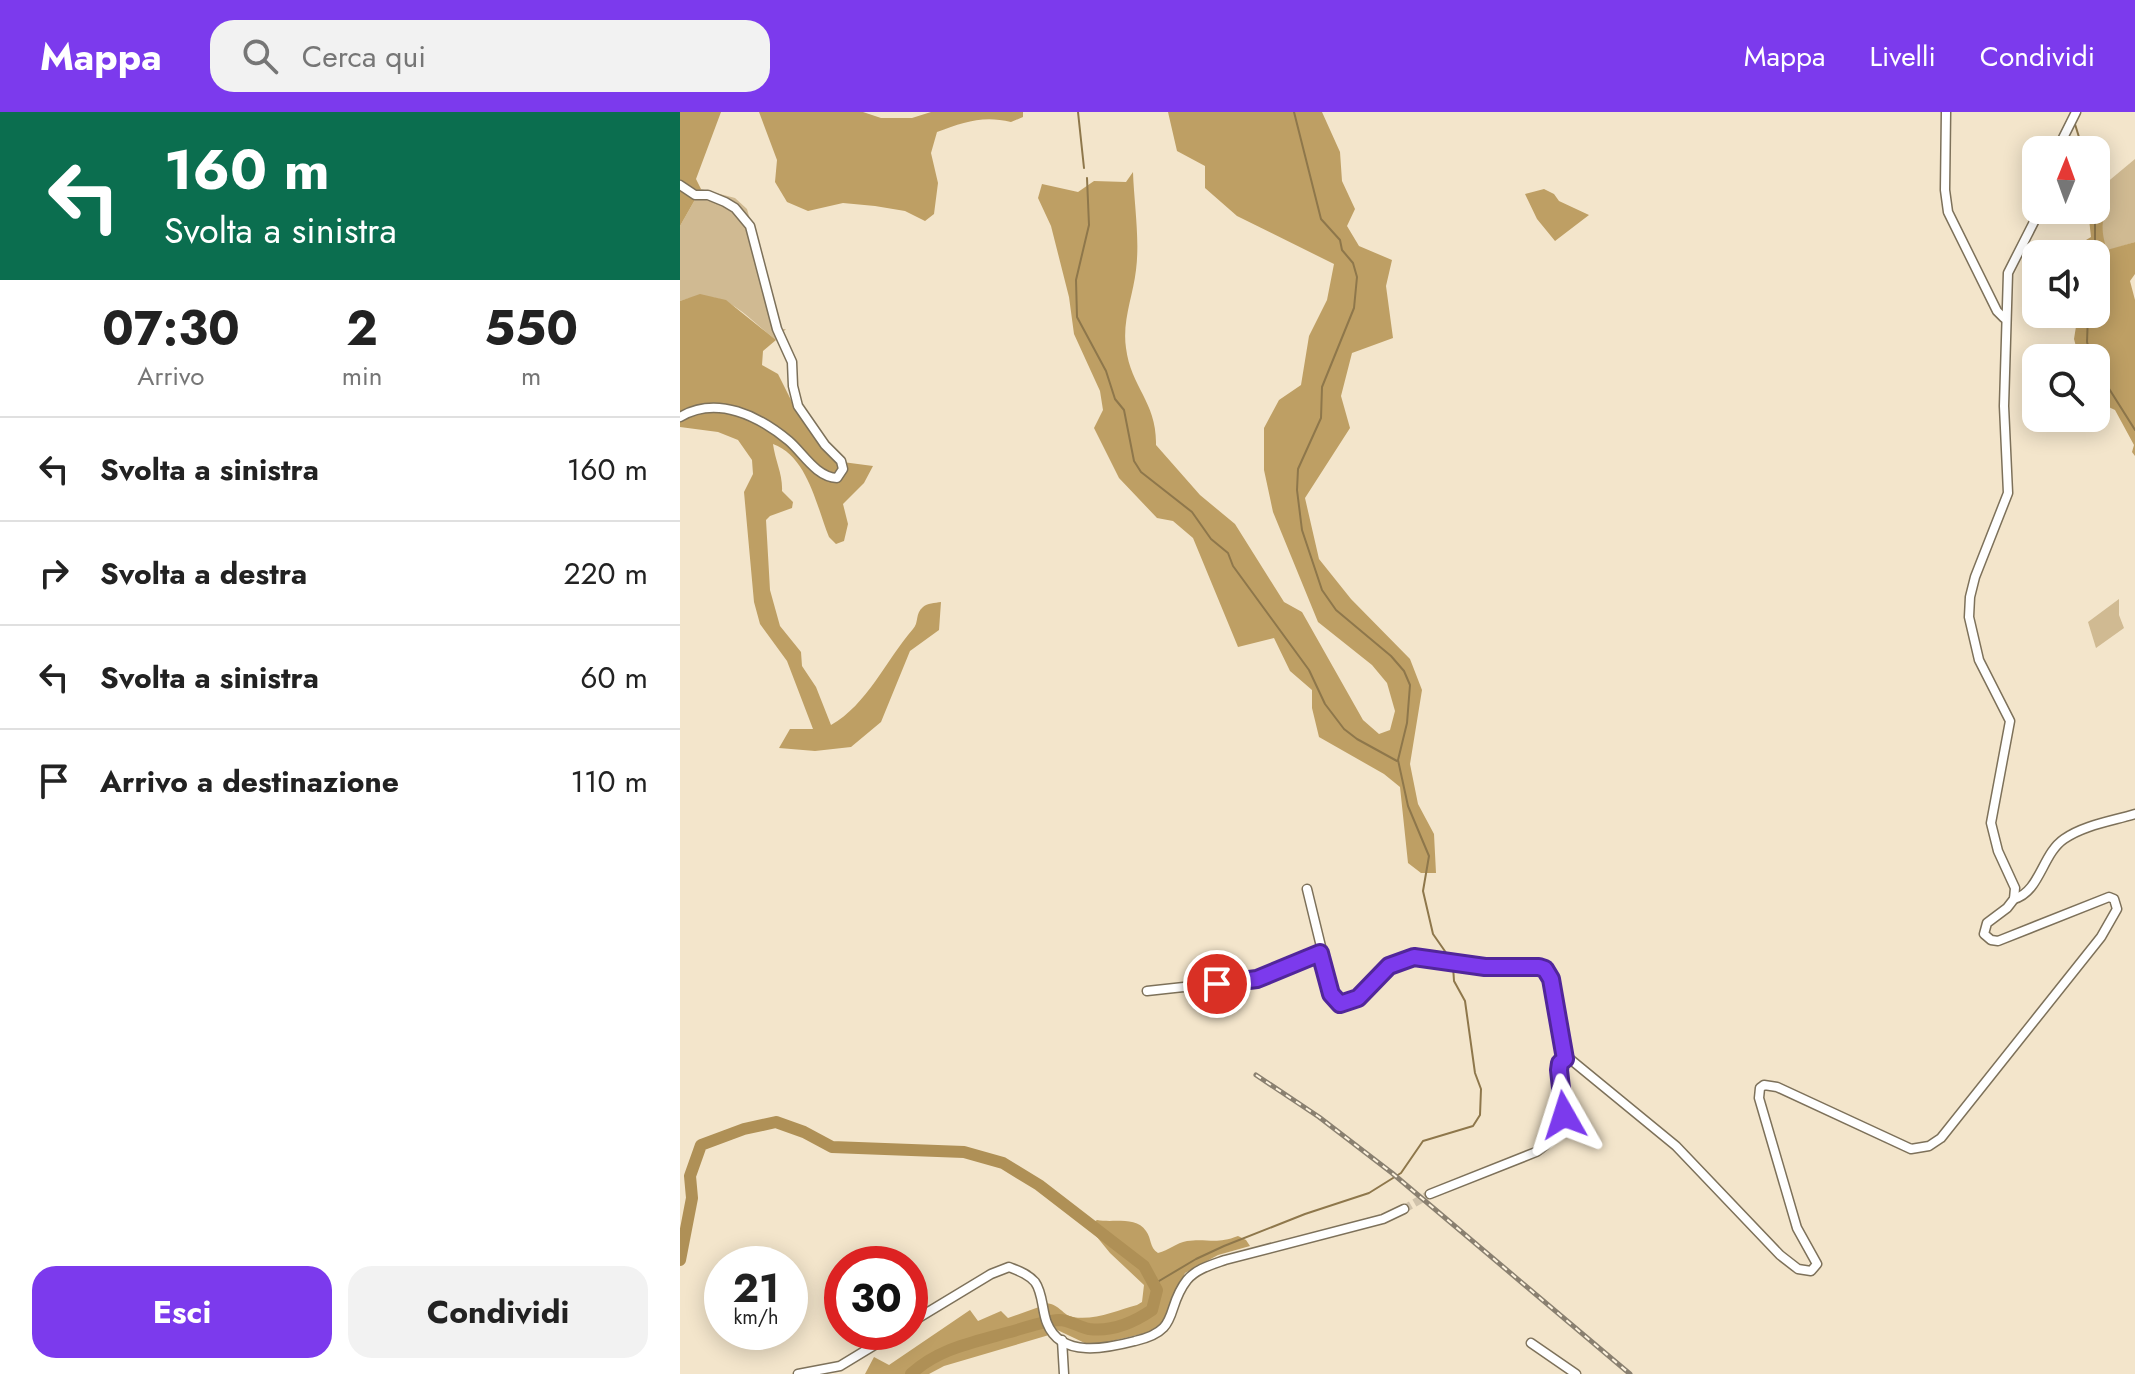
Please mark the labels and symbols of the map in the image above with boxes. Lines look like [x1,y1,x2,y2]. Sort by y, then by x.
north arrow [2022,136,2110,224]
pin [1183,950,1251,1018]
position arrow [1522,1073,1606,1157]
speed limit sign: 30 [824,1246,928,1350]

